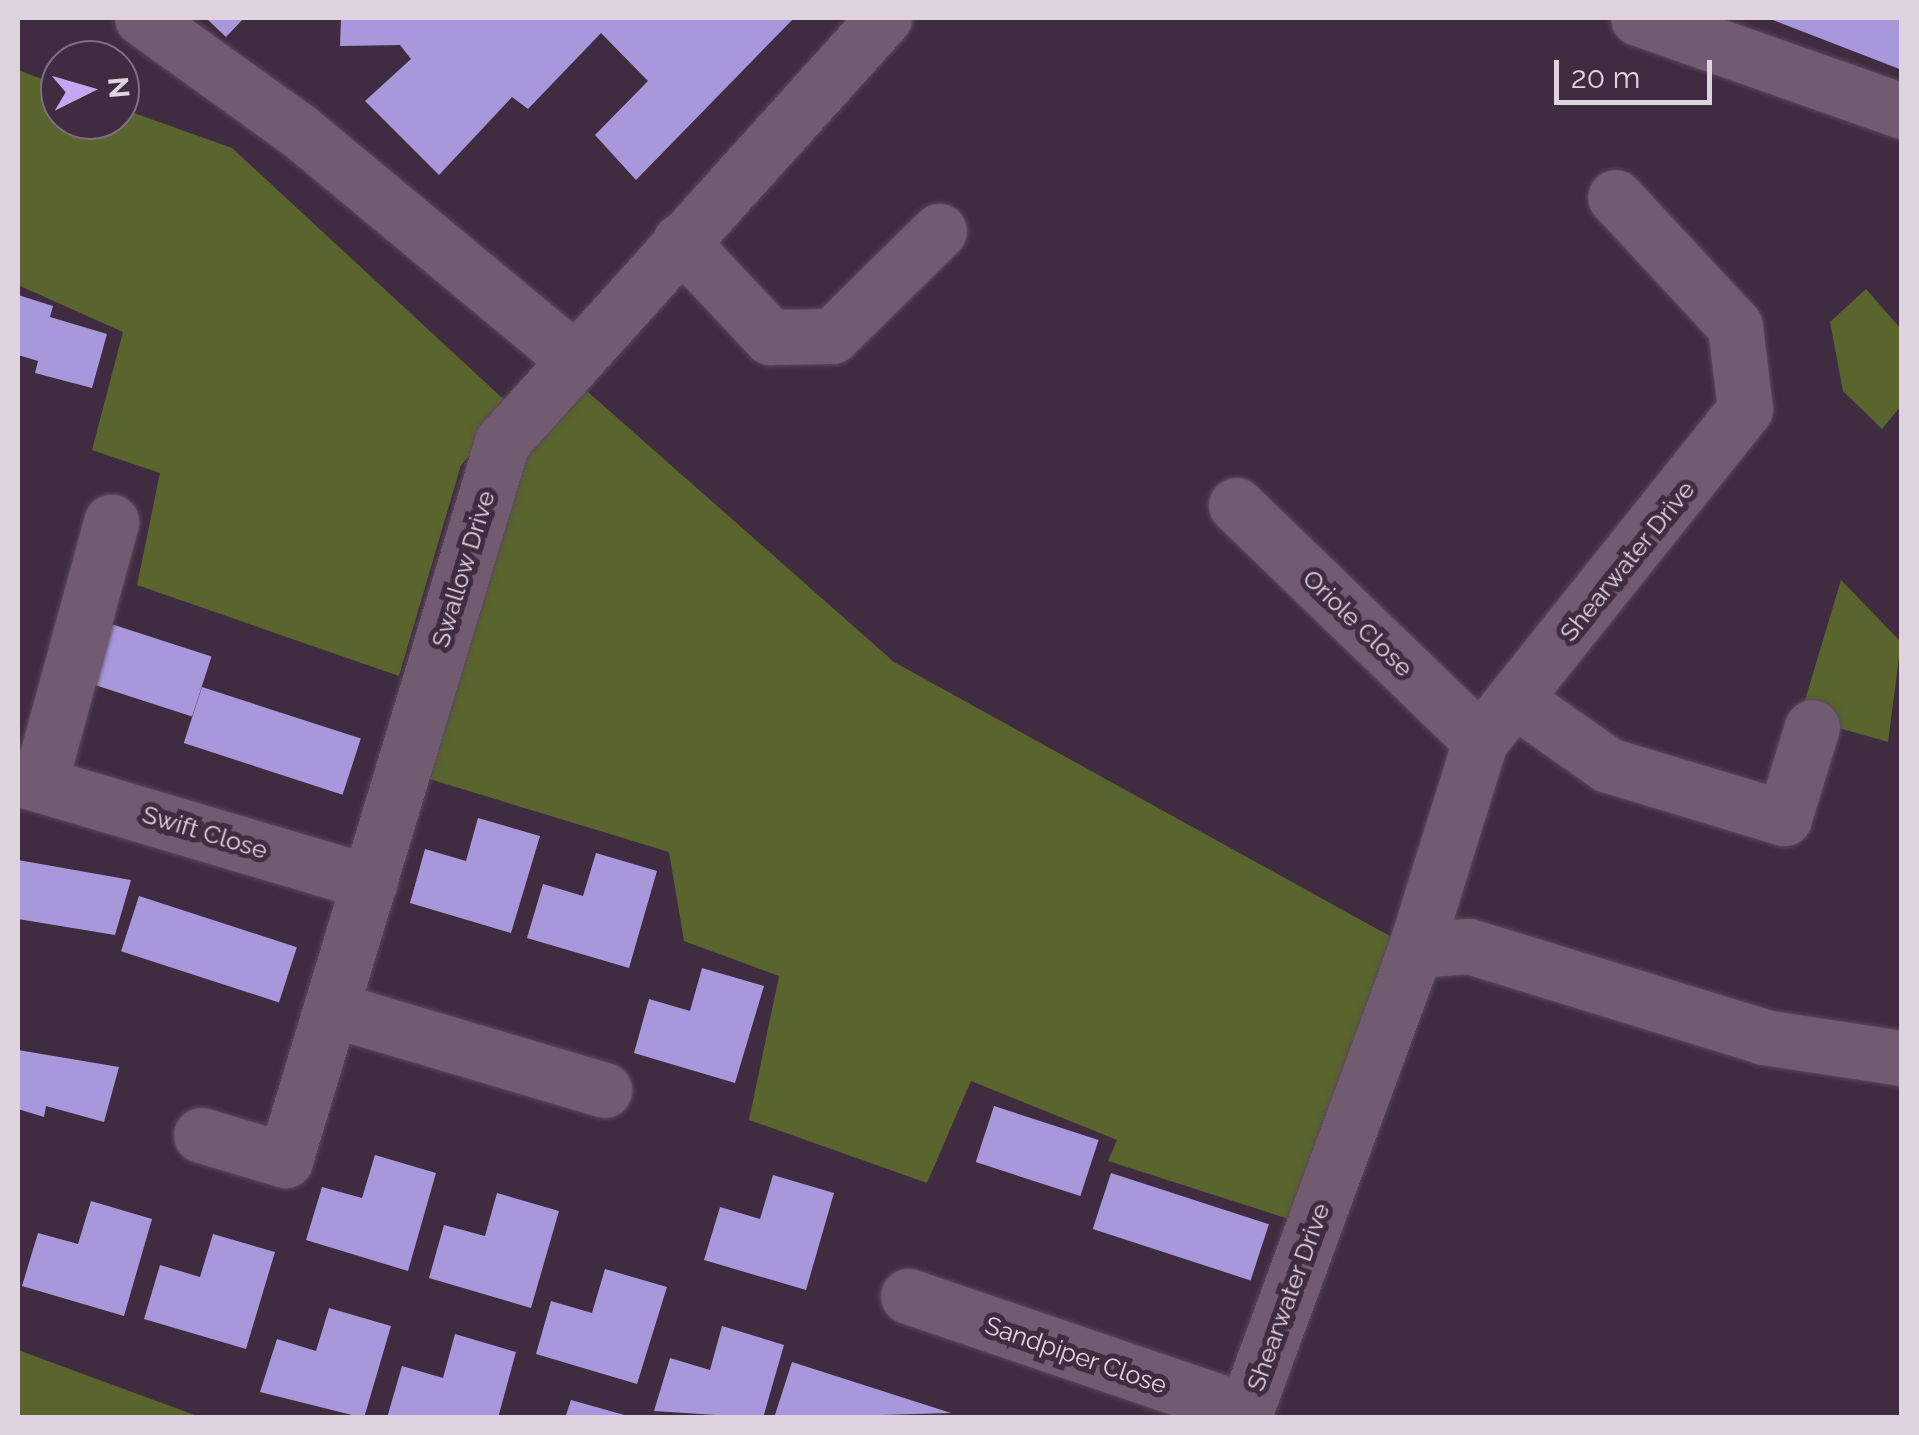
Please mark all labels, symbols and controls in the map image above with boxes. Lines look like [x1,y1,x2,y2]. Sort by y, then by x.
north arrow [40,40,140,140]
scale bar [1559,40,1716,102]
text: 20 m [1571,60,1640,95]
text: N [101,75,136,100]
street label: Shearwater Drive [1553,475,1701,647]
street label: Swallow Drive [425,487,501,651]
street label: Oriole Close [1297,563,1419,683]
street label: Swift Close [139,799,271,865]
street label: Shearwater Drive [1240,1199,1336,1395]
street label: Sandpiper Close [981,1310,1171,1400]

